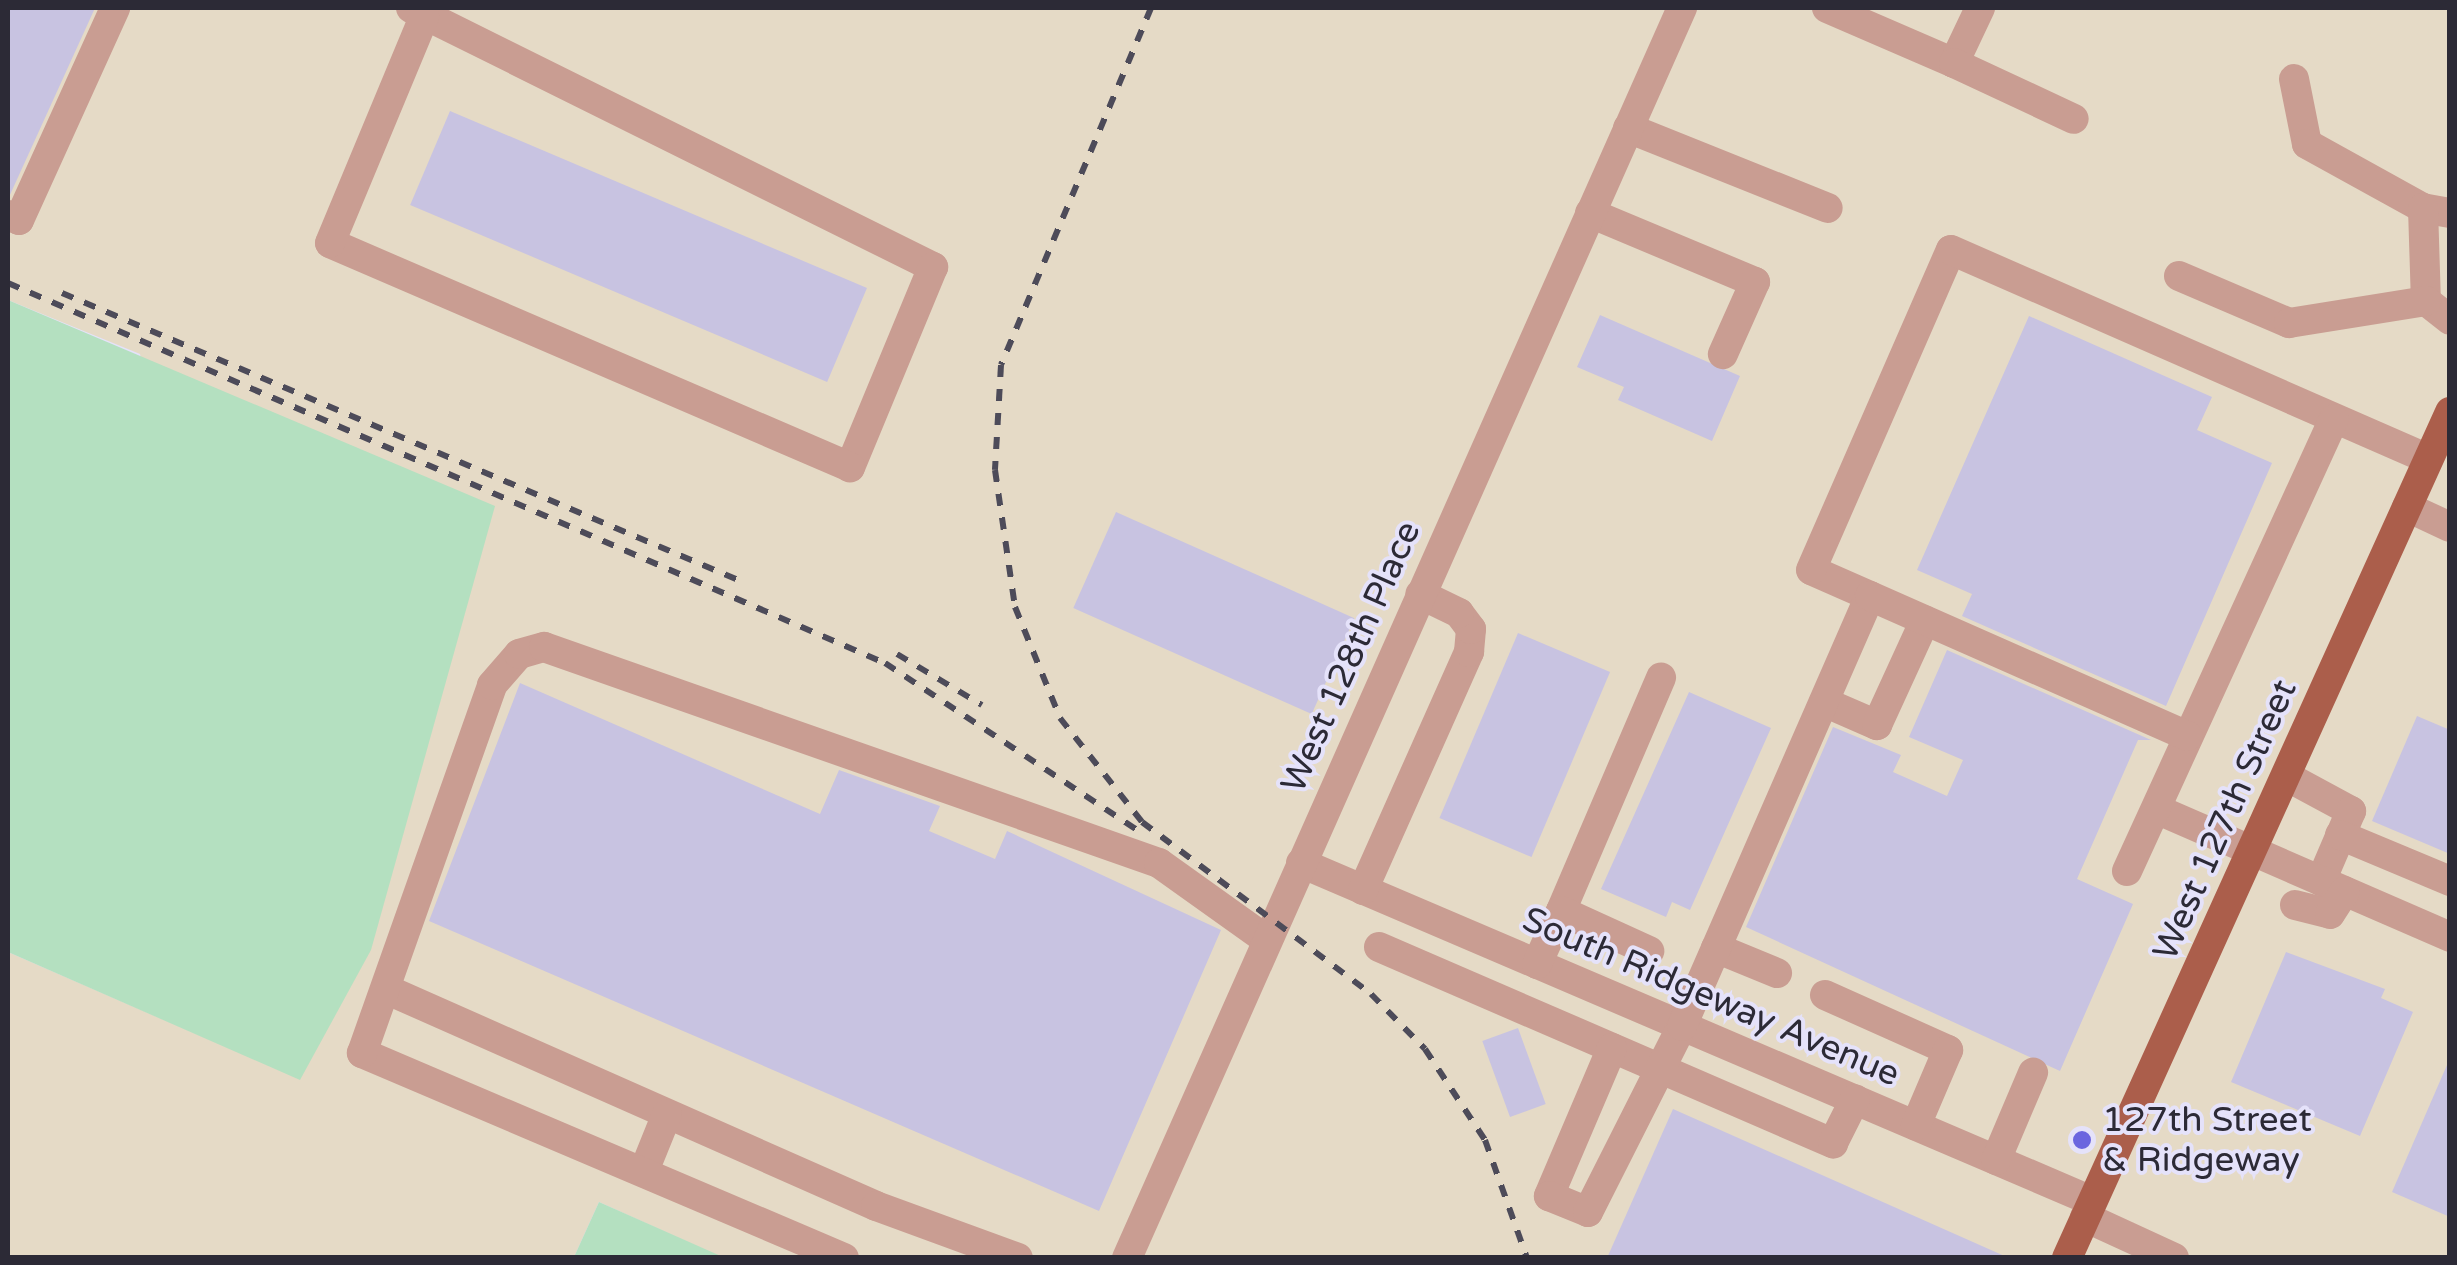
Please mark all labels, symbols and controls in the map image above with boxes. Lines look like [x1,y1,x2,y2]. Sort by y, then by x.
street label: West 128th Place [1272,515,1430,799]
street label: West 127th Street [2144,673,2306,967]
street label: South Ridgeway Avenue [1516,898,1906,1096]
place label: 127th Street & Ridgeway [2102,1099,2312,1181]
marker: 127th Street & Ridgeway [2071,1129,2093,1151]

